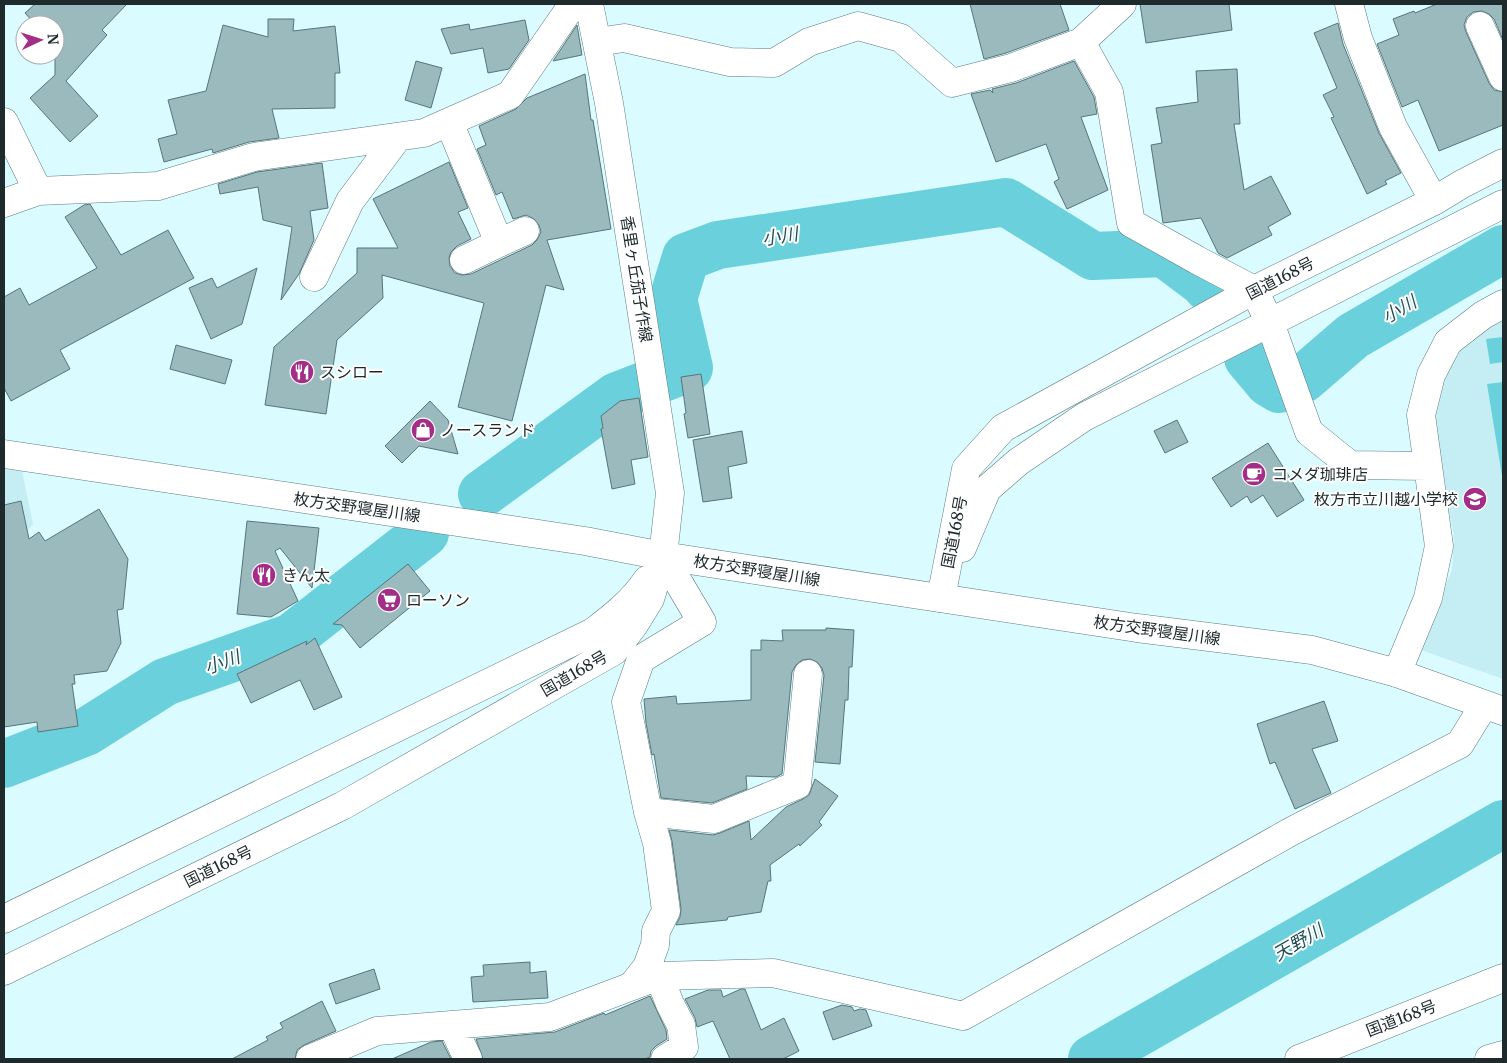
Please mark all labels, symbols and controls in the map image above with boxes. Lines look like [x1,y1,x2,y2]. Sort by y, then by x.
north arrow [15,15,65,65]
text: N [44,33,62,45]
street label: 香里ヶ丘茄子作線 [617,214,657,344]
water label: 小川 [760,222,802,250]
street label: 国道168号 [1243,252,1317,304]
water label: 小川 [1378,289,1422,328]
restaurant icon: スシロー [289,359,315,385]
place label: スシロー [320,362,384,382]
shop icon: ノースランド [410,417,436,443]
place label: ノースランド [440,420,535,440]
cafe icon: コメダ珈琲店 [1241,461,1267,487]
place label: コメダ珈琲店 [1272,464,1368,484]
school or university icon: 枚方市立川越小学校 [1462,486,1488,512]
street label: 枚方交野寝屋川線 [292,488,422,526]
place label: 枚方市立川越小学校 [1314,489,1458,509]
street label: 国道168号 [937,494,971,570]
street label: 枚方交野寝屋川線 [692,550,822,590]
restaurant icon: きん太 [251,562,277,588]
place label: きん太 [282,565,330,585]
supermarket icon: ローソン [376,587,402,613]
place label: ローソン [406,590,470,610]
street label: 枚方交野寝屋川線 [1092,611,1222,649]
water label: 小川 [201,644,245,679]
street label: 国道168号 [537,646,611,700]
street label: 国道168号 [180,841,256,891]
water label: 天野川 [1269,918,1329,965]
street label: 国道168号 [1363,995,1439,1041]

